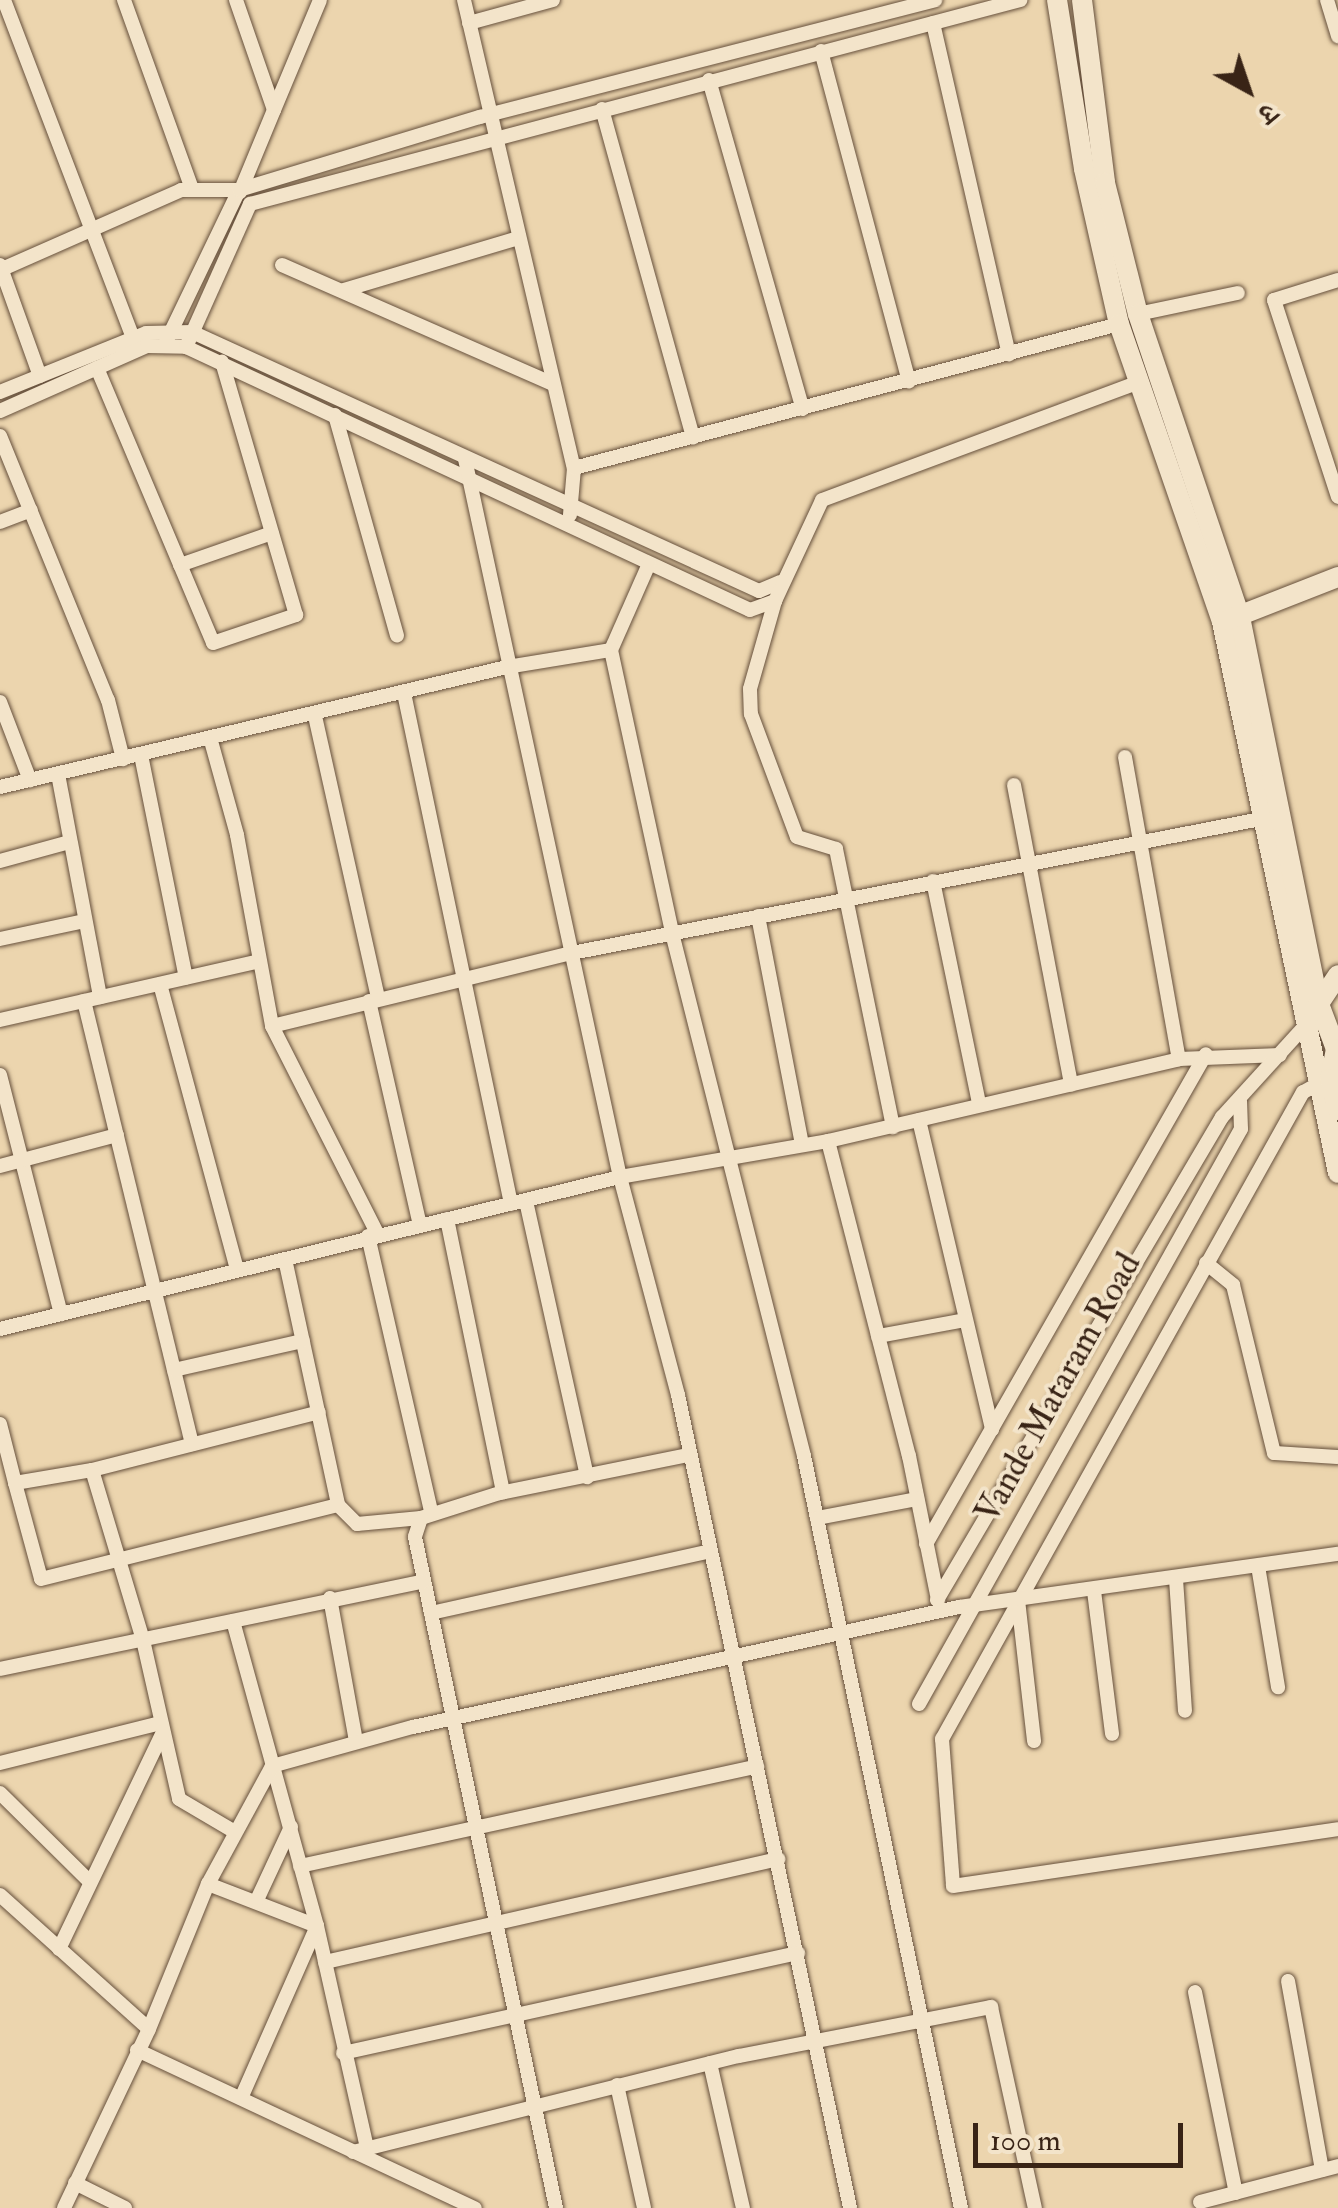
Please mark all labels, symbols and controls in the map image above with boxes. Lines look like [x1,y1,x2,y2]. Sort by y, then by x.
north arrow [1198,40,1298,140]
text: उ [1251,95,1284,131]
street label: Vande Mataram Road [966,1246,1150,1530]
scale bar [978,2103,1188,2165]
text: 100 m [990,2122,1061,2159]

